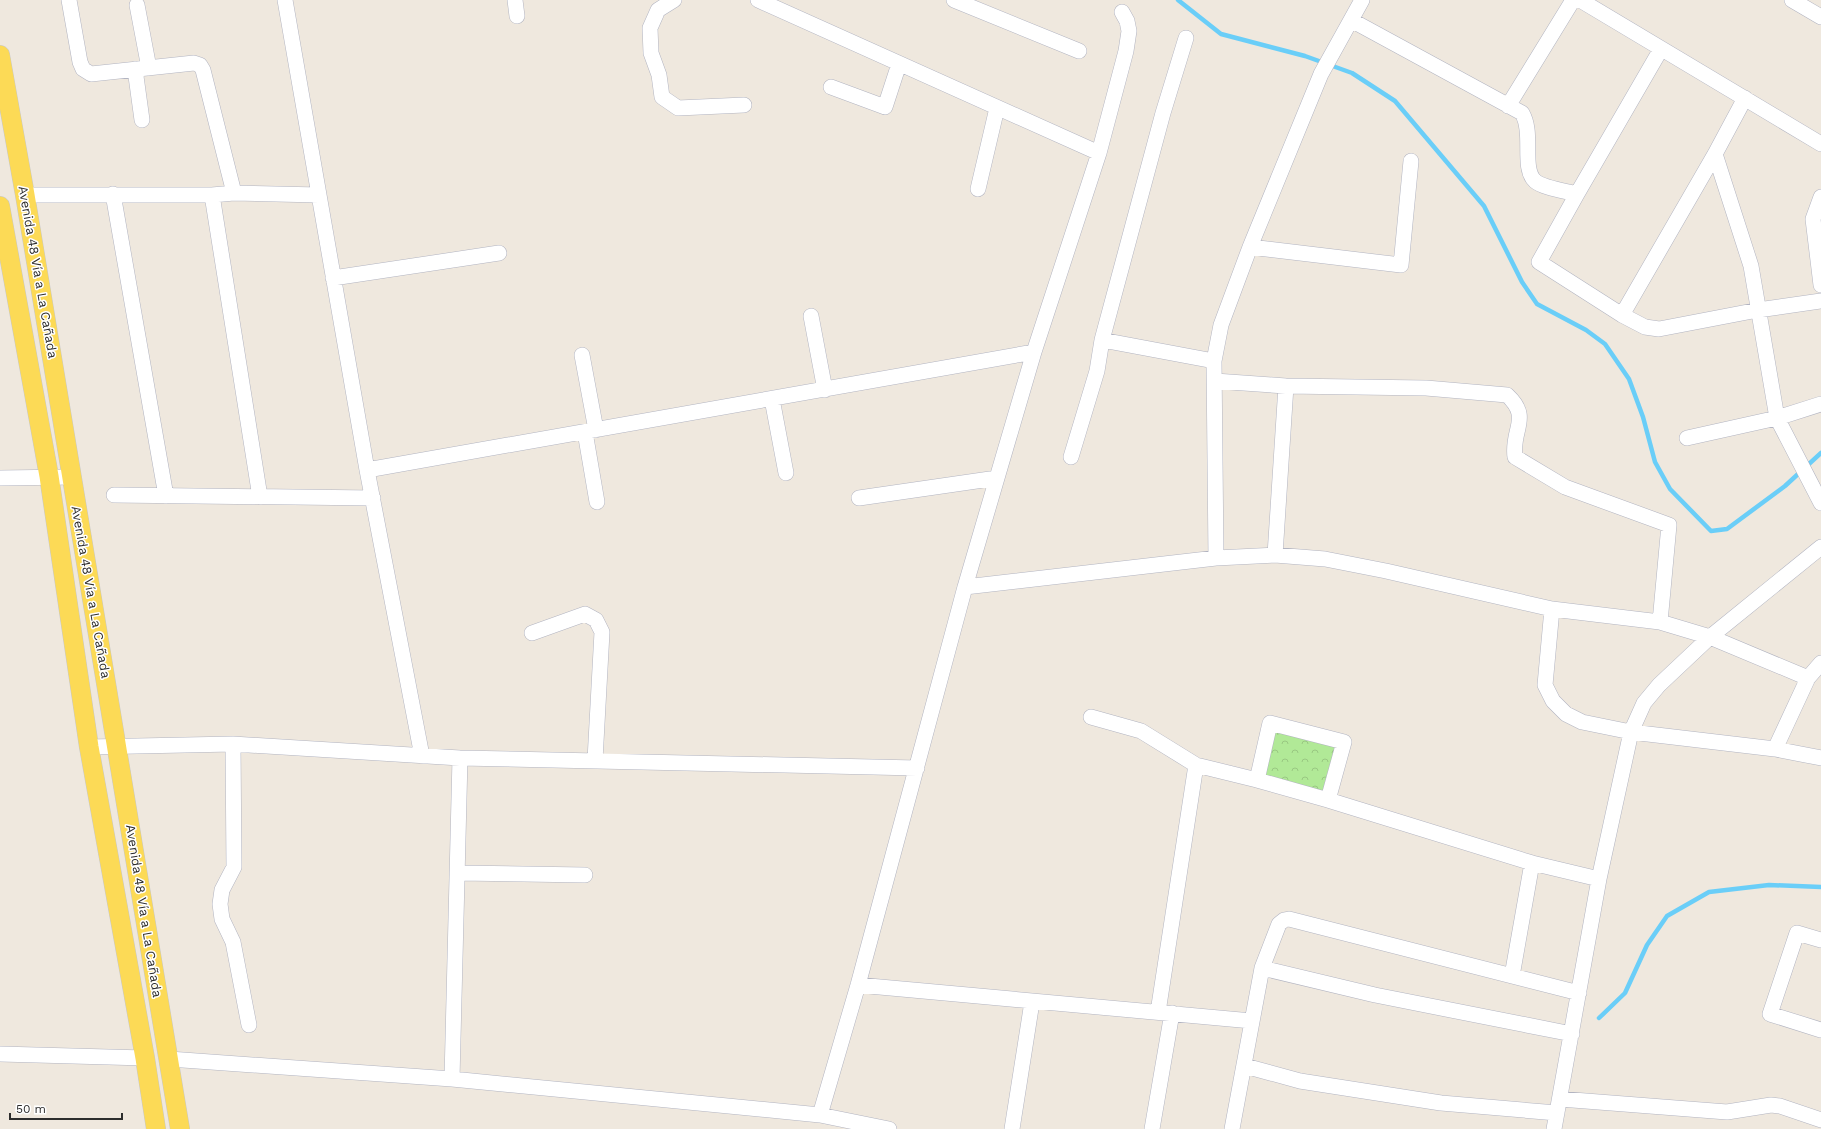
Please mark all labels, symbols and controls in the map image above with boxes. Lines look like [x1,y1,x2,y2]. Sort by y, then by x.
street label: Avenida 48 Vía a La Cañada [15,185,61,360]
street label: Avenida 48 Vía a La Cañada [68,505,114,680]
street label: Avenida 48 Vía a La Cañada [123,823,165,999]
scale bar [10,1095,122,1121]
text: 50 m [16,1102,46,1116]

